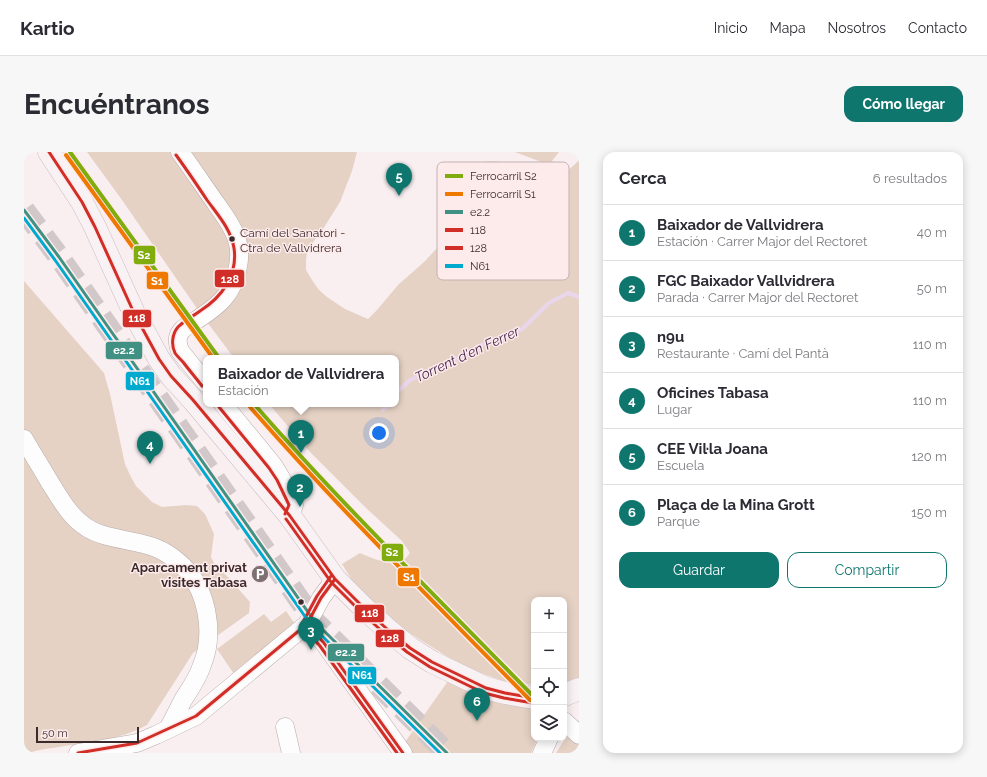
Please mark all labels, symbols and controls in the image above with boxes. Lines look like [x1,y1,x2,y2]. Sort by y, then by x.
text: Kartio [20,17,75,39]
text: Inicio [714,20,747,36]
text: Mapa [769,20,806,36]
text: Nosotros [828,20,886,36]
text: Contacto [908,20,967,36]
button: Cómo llegar [844,86,963,122]
text: Encuéntranos [24,88,210,121]
legend [437,162,569,280]
pin: 5 [386,163,412,196]
text: Cerca [619,168,667,188]
text: Ferrocarril S2 [470,170,537,183]
text: 6 resultados [873,171,947,186]
text: Ferrocarril S1 [470,188,536,201]
text: e2.2 [470,206,490,219]
text: Baixador de Vallvidrera [657,216,824,234]
text: 118 [470,224,486,237]
text: 1 [629,225,635,240]
text: 40 m [917,225,947,240]
place label: Camí del Sanatori - Ctra de Vallvidrera [240,226,345,255]
marker: Camí del Sanatori - Ctra de Vallvidrera [227,234,237,244]
text: Estación · Carrer Major del Rectoret [657,234,867,249]
text: 128 [470,242,487,255]
line badge: S2 [133,245,156,265]
text: S2 [138,249,150,262]
text: N61 [470,260,490,273]
line badge: 128 [214,269,245,288]
line badge: S1 [146,271,169,290]
text: FGC Baixador Vallvidrera [657,272,835,290]
text: 128 [221,273,239,286]
text: S1 [151,275,164,288]
text: 2 [628,281,636,296]
text: 50 m [917,281,947,296]
text: Parada · Carrer Major del Rectoret [657,290,858,305]
line badge: 118 [122,309,152,328]
text: 118 [128,312,146,325]
water label: Torrent d'en Ferrer [412,322,523,385]
text: n9u [657,328,684,346]
text: 3 [628,337,636,352]
text: 110 m [913,337,947,352]
line badge: e2.2 [105,341,143,360]
text: e2.2 [113,344,135,357]
text: Restaurante · Camí del Pantà [657,346,829,361]
popup [203,355,399,407]
text: Baixador de Vallvidrera [218,365,384,383]
line badge: N61 [125,371,155,391]
text: N61 [130,375,151,388]
text: Estación [218,383,269,398]
text: Oficines Tabasa [657,384,769,402]
text: 4 [628,393,636,408]
text: 110 m [913,393,947,408]
text: Lugar [657,402,692,417]
pin: 1 [288,420,314,453]
your location [369,423,389,443]
pin: 4 [137,431,163,464]
text: CEE Vil·la Joana [657,440,768,458]
text: 5 [628,449,636,464]
text: 120 m [911,449,947,464]
text: Escuela [657,458,704,473]
pin: 2 [287,474,313,507]
text: Plaça de la Mina Grott [657,496,815,514]
text: 6 [628,505,636,520]
text: 150 m [911,505,947,520]
text: Parque [657,514,700,529]
line badge: S2 [381,543,404,562]
text: S2 [386,546,398,559]
button: Guardar [619,552,779,588]
button: Compartir [787,552,947,588]
place label: Aparcament privat visites Tabasa [131,560,248,590]
parking icon: Aparcament privat visites Tabasa [250,564,270,584]
line badge: S1 [397,567,420,587]
text: S1 [403,571,416,584]
unlabelled marker [296,597,306,607]
map controls [531,597,567,741]
button: + [531,597,567,633]
line badge: 118 [354,604,385,623]
text: 118 [361,607,379,620]
pin: 3 [298,617,324,650]
line badge: 128 [375,629,405,648]
text: 128 [381,632,399,645]
button: − [531,633,567,669]
line badge: e2.2 [327,643,365,662]
text: e2.2 [335,646,357,659]
line badge: N61 [347,666,377,685]
text: N61 [352,669,373,682]
button: locate [531,669,567,705]
pin: 6 [464,688,490,721]
button: layers [531,705,567,741]
scale bar [36,725,139,744]
text: 50 m [42,727,68,740]

